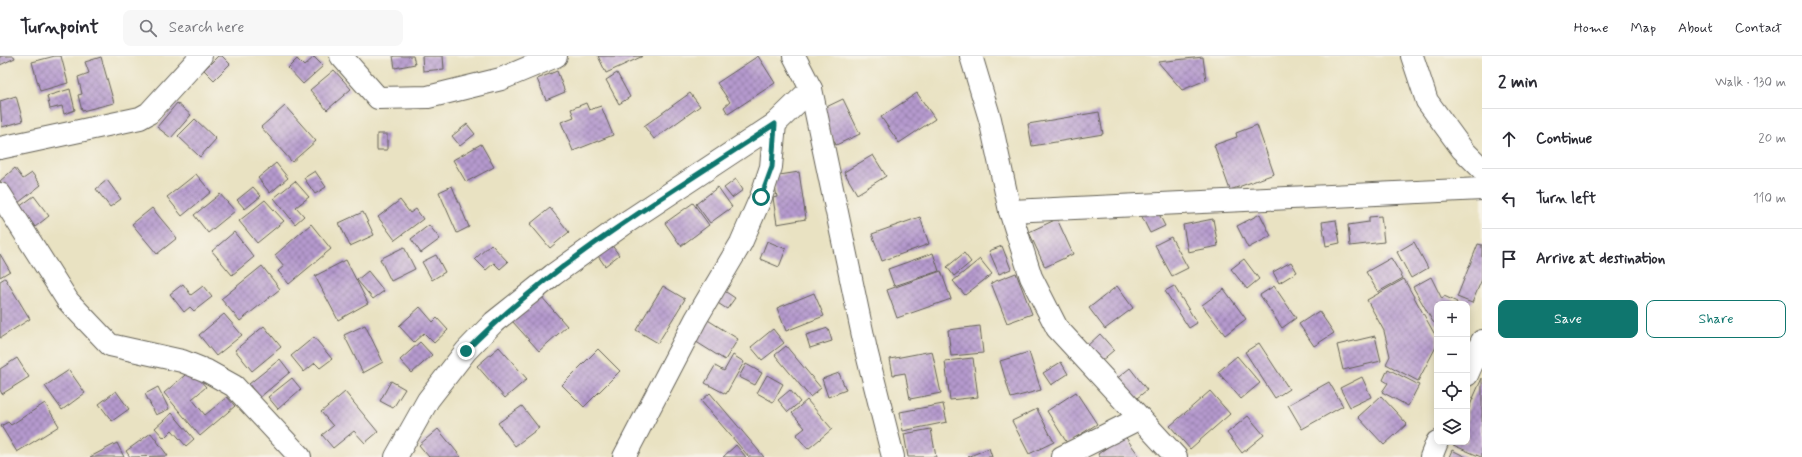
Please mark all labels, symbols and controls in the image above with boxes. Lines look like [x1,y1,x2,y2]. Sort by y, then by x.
search box [123,10,403,46]
text: Turnpoint [20,15,99,40]
icon: search [137,17,159,39]
text: Search here [169,18,244,38]
text: Home [1574,19,1608,37]
text: Map [1630,19,1656,37]
text: About [1678,19,1713,37]
text: Contact [1735,19,1782,37]
text: 2 min [1498,71,1538,93]
text: Walk · 130 m [1715,74,1786,91]
icon: ahead [1498,128,1520,150]
text: Continue [1536,129,1592,149]
text: 20 m [1758,130,1786,147]
route start [752,188,770,206]
icon: left [1498,188,1520,210]
text: Turn left [1536,189,1596,209]
text: 110 m [1753,190,1786,207]
icon: arrive [1498,248,1520,270]
text: Arrive at destination [1536,249,1665,269]
button: Save [1498,300,1638,338]
button: Share [1646,300,1786,338]
map controls [1434,301,1470,445]
button: + [1434,301,1470,337]
button: − [1434,337,1470,373]
route end [457,342,475,360]
button: locate [1434,373,1470,409]
button: layers [1434,409,1470,445]

